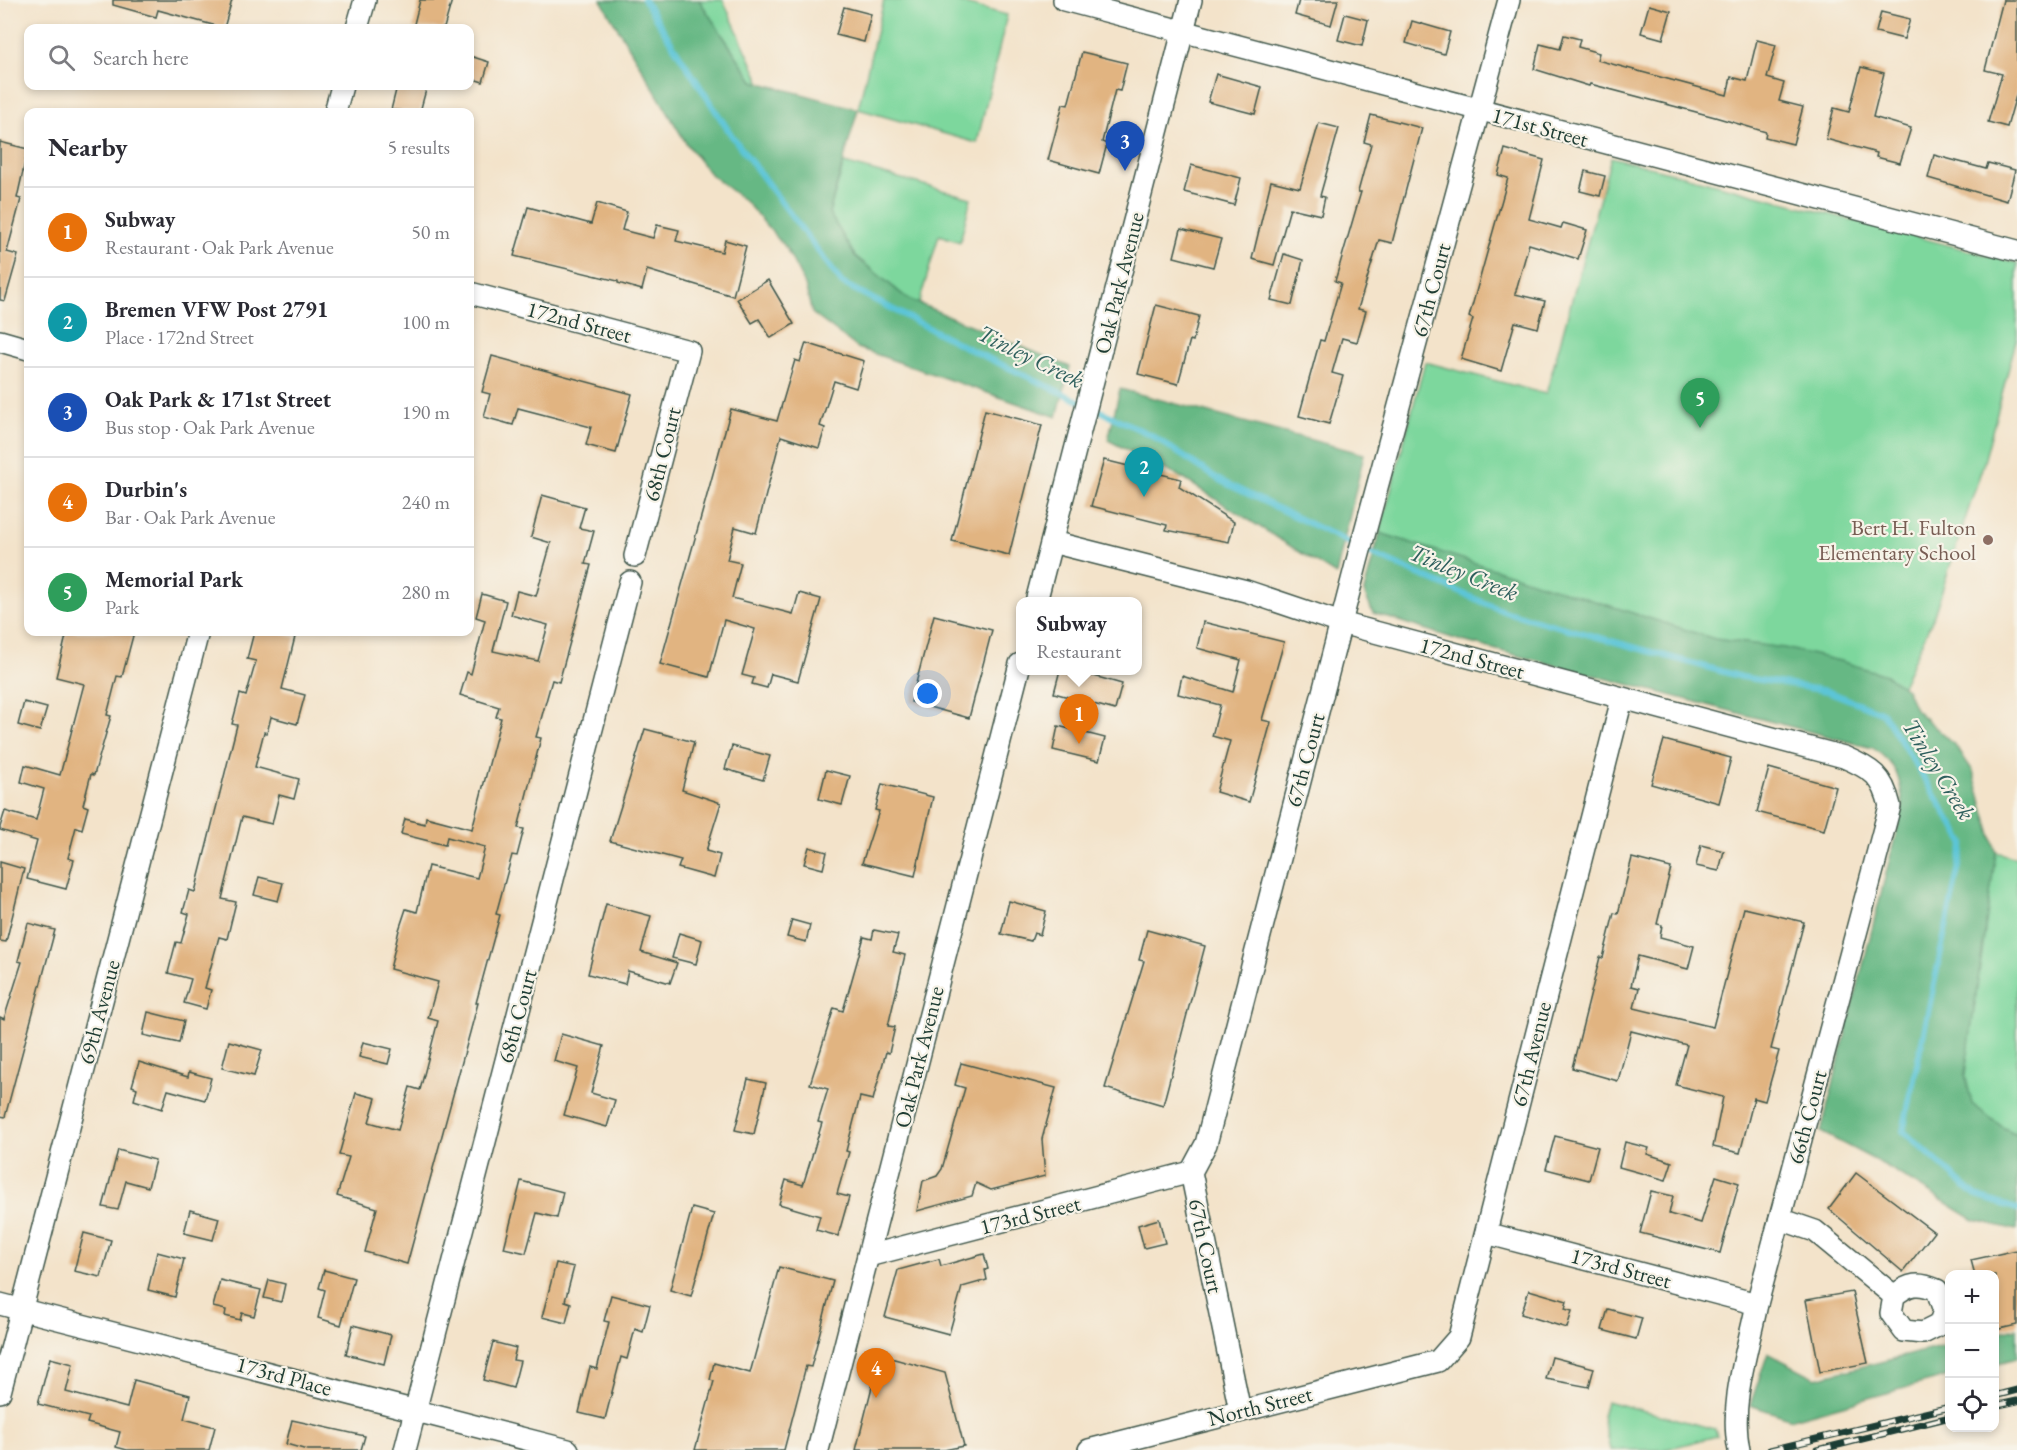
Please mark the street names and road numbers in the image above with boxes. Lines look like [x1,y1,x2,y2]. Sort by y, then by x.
street label: 171st Street [1489,100,1591,154]
street label: Oak Park Avenue [1087,209,1151,357]
street label: 67th Court [1405,240,1457,340]
street label: 172nd Street [523,294,635,350]
street label: 68th Court [636,404,688,504]
street label: 172nd Street [1416,630,1528,686]
street label: 67th Court [1279,710,1331,810]
street label: 69th Avenue [71,956,127,1067]
street label: 68th Court [491,966,543,1066]
street label: Oak Park Avenue [887,983,951,1131]
street label: 67th Avenue [1504,998,1558,1109]
street label: 66th Court [1781,1067,1833,1167]
street label: 173rd Street [977,1188,1084,1242]
street label: 67th Court [1182,1196,1230,1296]
street label: 173rd Street [1568,1241,1675,1295]
street label: 173rd Place [233,1349,335,1403]
street label: North Street [1205,1379,1315,1433]

